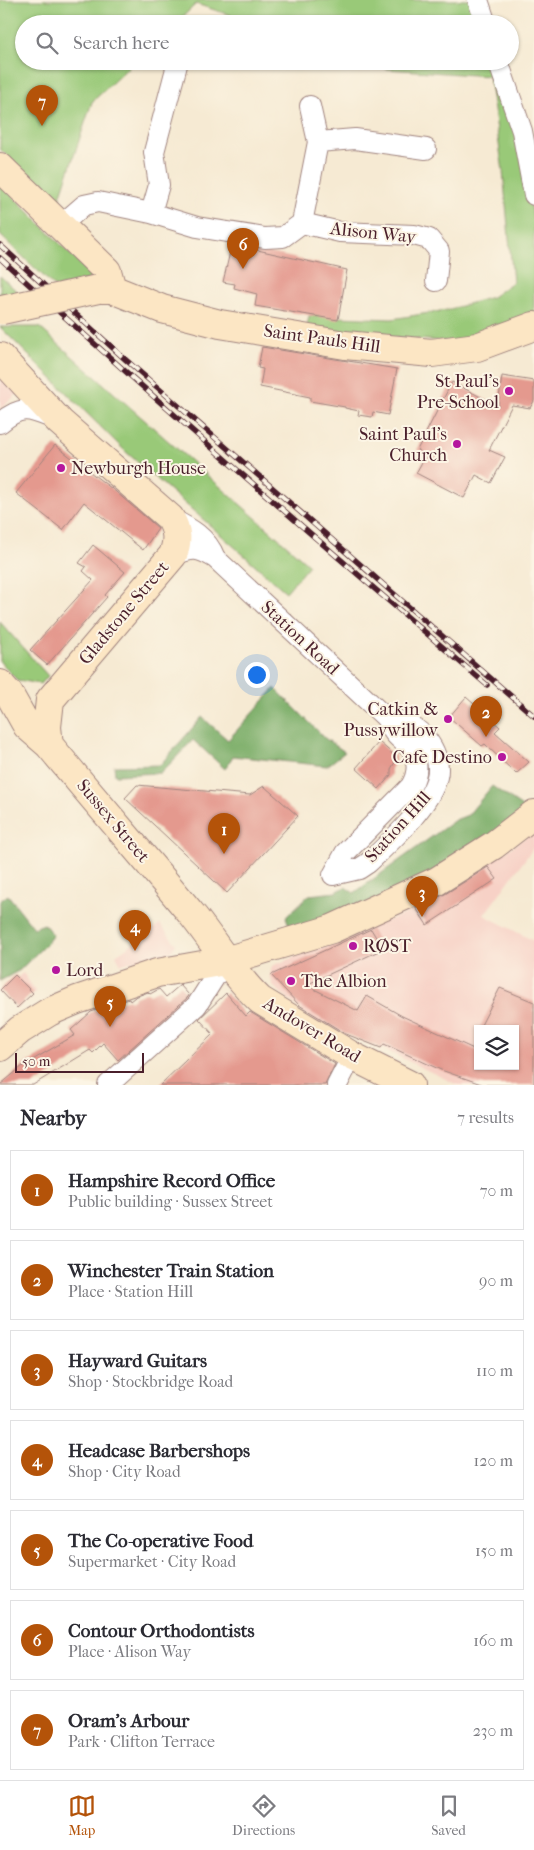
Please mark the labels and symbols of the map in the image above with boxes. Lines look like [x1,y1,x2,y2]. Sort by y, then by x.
pin: 7 [26,85,58,126]
street label: Alison Way [328,218,418,248]
pin: 6 [227,228,259,269]
street label: Saint Pauls Hill [262,320,382,358]
place label: St Paul's Pre-School [417,371,499,413]
marker: St Paul's Pre-School [503,385,515,397]
place label: Saint Paul's Church [359,424,447,466]
marker: Saint Paul's Church [451,438,463,450]
place label: Newburgh House [71,458,206,479]
marker: Newburgh House [55,462,67,474]
street label: Gladstone Street [75,557,174,669]
street label: Station Road [257,597,344,680]
your location [244,662,270,688]
pin: 2 [470,696,502,737]
place label: Catkin & Pussywillow [343,699,439,741]
marker: Catkin & Pussywillow [442,713,454,725]
place label: Cafe Destino [393,747,492,768]
marker: Cafe Destino [496,751,508,763]
street label: Sussex Street [72,775,154,867]
street label: Station Hill [361,787,435,867]
pin: 1 [208,813,240,854]
pin: 3 [406,876,438,917]
pin: 4 [119,910,151,951]
place label: RØST [363,936,412,957]
marker: RØST [347,940,359,952]
place label: Lord [66,960,103,981]
marker: Lord [50,964,62,976]
place label: The Albion [301,971,387,992]
marker: The Albion [285,975,297,987]
pin: 5 [94,986,126,1027]
street label: Andover Road [259,992,365,1067]
scale bar [15,1050,144,1073]

